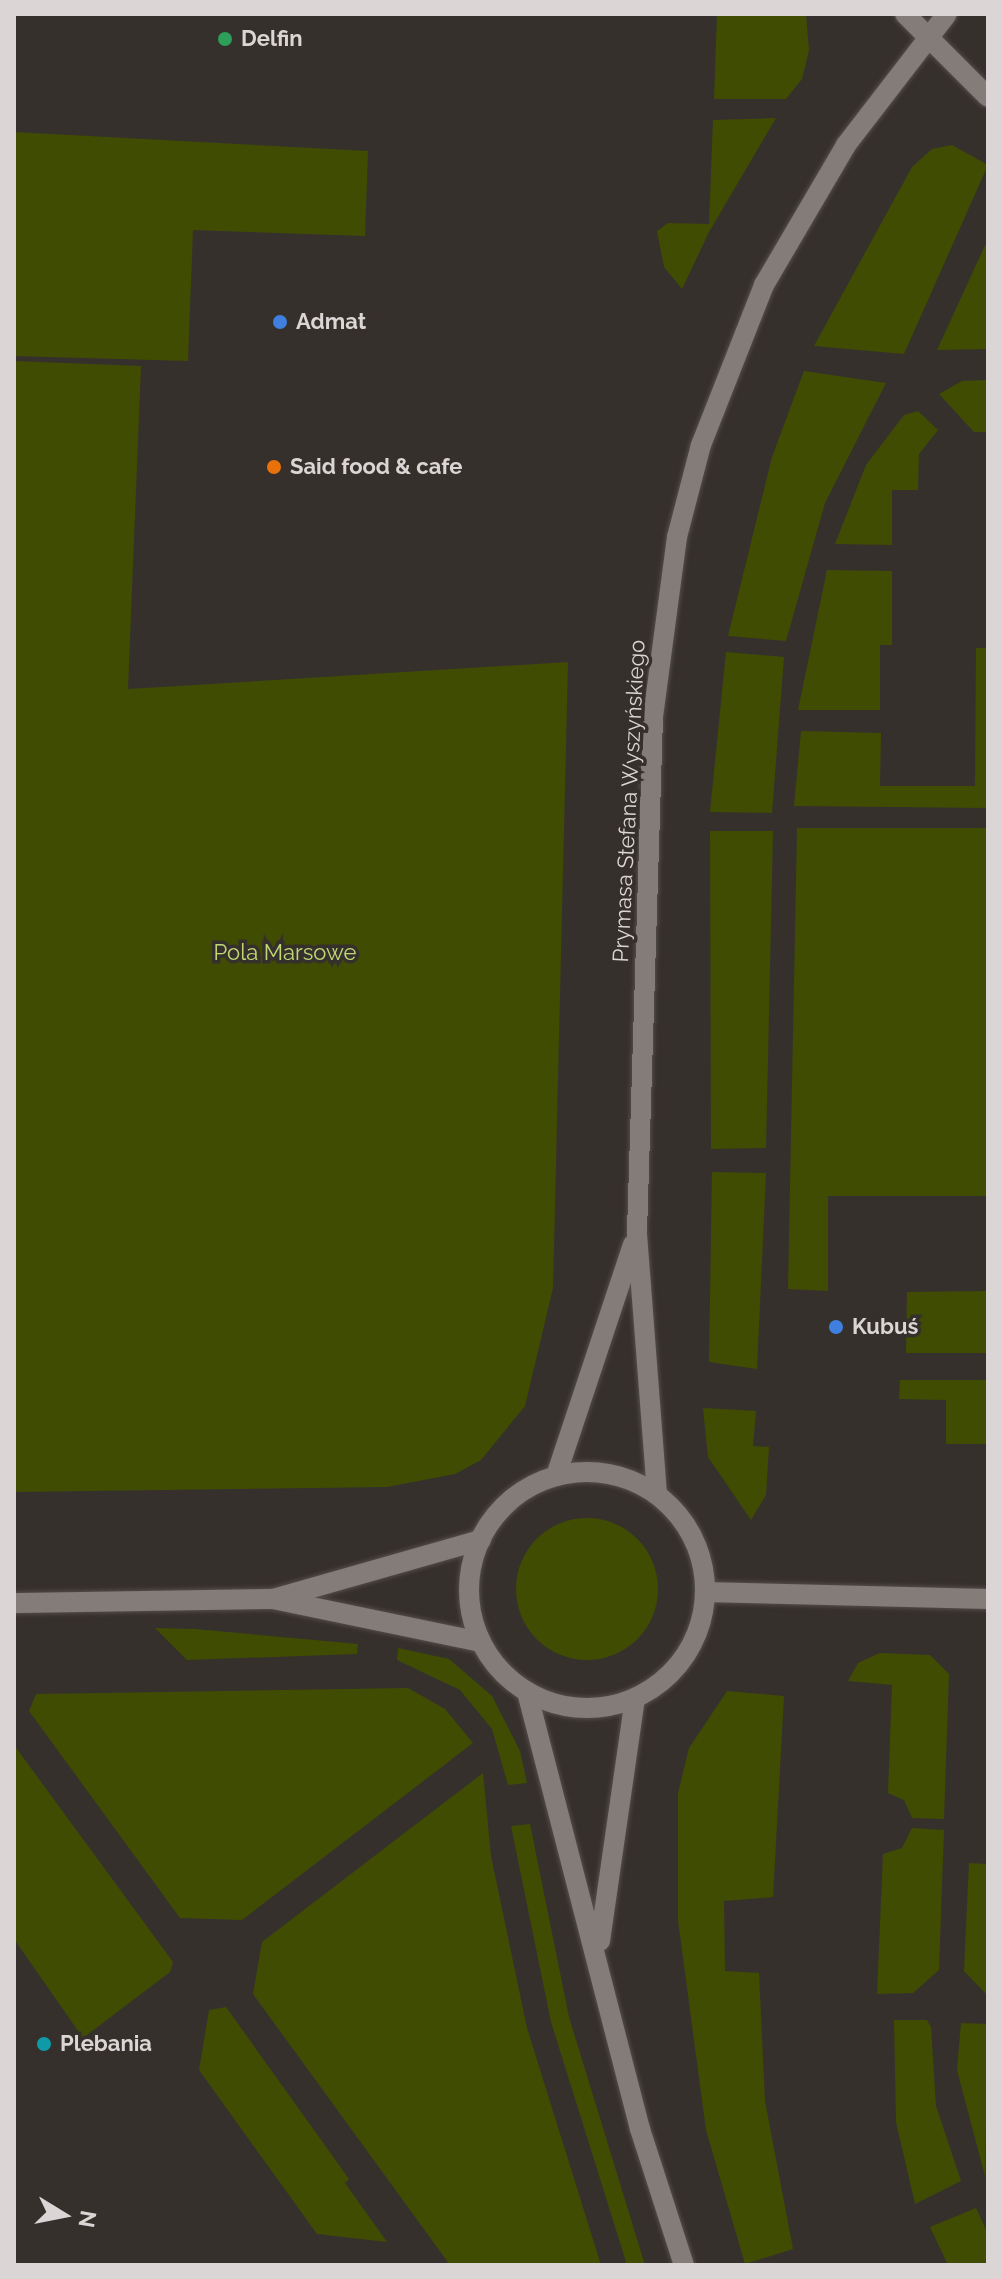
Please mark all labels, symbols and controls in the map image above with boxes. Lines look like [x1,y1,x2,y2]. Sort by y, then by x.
place label: Delfin [241,26,303,52]
marker: Delfin [216,30,234,48]
place label: Admat [296,309,366,335]
marker: Admat [271,313,289,331]
place label: Said food & cafe [290,454,462,480]
marker: Said food & cafe [265,458,283,476]
street label: Prymasa Stefana Wyszyńskiego [607,639,651,963]
park label: Pola Marsowe [214,940,356,966]
place label: Kubuś [852,1314,918,1340]
marker: Kubuś [827,1318,845,1336]
place label: Plebania [60,2031,152,2057]
marker: Plebania [35,2035,53,2053]
north arrow [24,2175,104,2255]
text: N [73,2209,102,2230]

